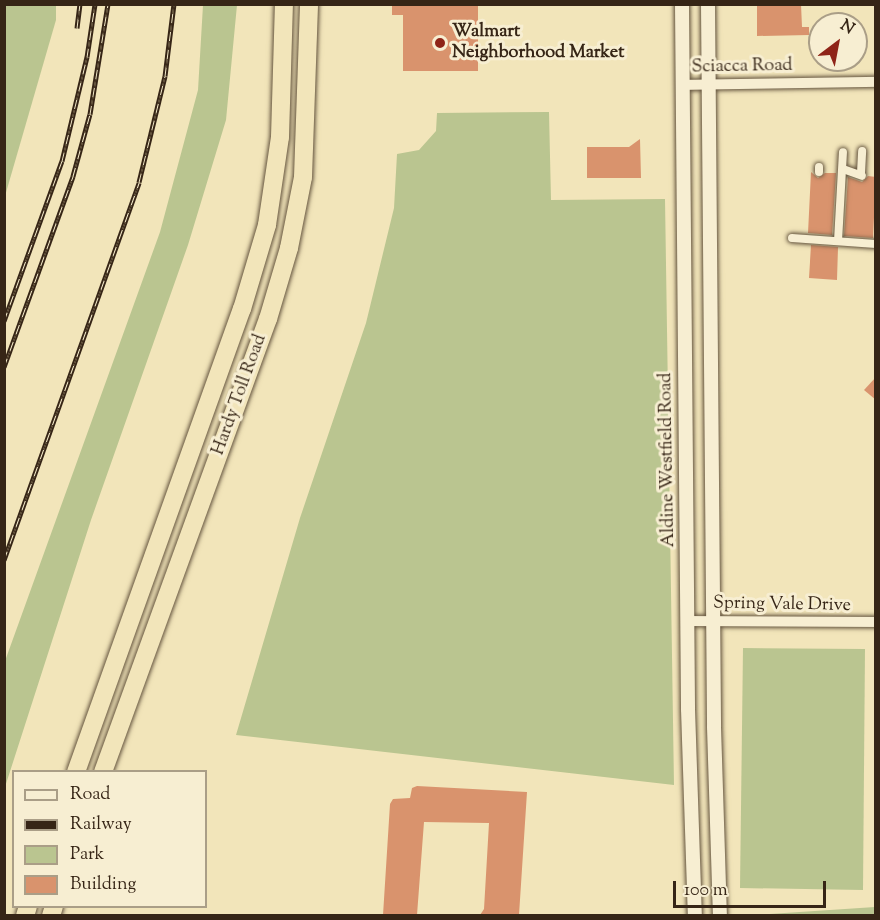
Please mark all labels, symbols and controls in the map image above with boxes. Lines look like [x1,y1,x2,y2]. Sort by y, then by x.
north arrow [808,12,868,72]
text: N [835,15,858,41]
place label: Walmart Neighborhood Market [452,22,624,64]
marker: Walmart Neighborhood Market [433,36,447,50]
street label: Sciacca Road [691,55,793,79]
street label: Hardy Toll Road [208,332,272,458]
street label: Aldine Westfield Road [656,373,680,547]
street label: Spring Vale Drive [713,593,851,617]
legend [12,770,207,908]
text: Road [70,782,110,808]
text: Railway [70,812,132,838]
text: Park [70,842,104,868]
scale bar [676,869,829,907]
text: Building [70,872,136,898]
text: 100 m [684,878,728,904]

